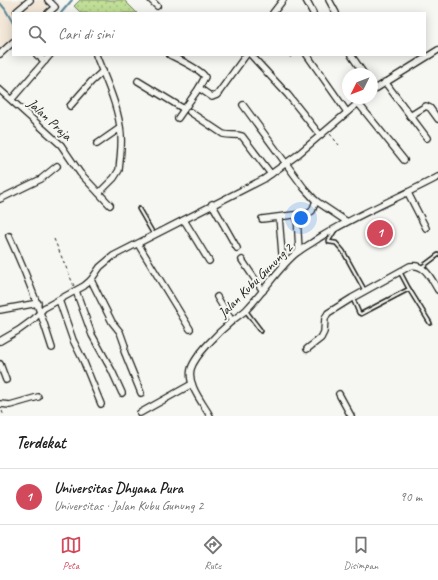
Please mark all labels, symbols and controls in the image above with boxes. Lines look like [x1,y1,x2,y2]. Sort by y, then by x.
search box [12,12,426,56]
icon: search [26,23,48,45]
text: Cari di sini [58,25,113,44]
north arrow [342,68,378,104]
street label: Jalan Praja [23,94,76,145]
your location [291,208,311,228]
pin: 1 [367,218,393,248]
street label: Jalan Kubu Gunung 2 [214,238,297,322]
text: Terdekat [16,432,66,453]
text: Universitas Dhyana Pura [54,479,183,498]
text: 1 [26,489,32,505]
text: 90 m [400,489,422,505]
text: Universitas · Jalan Kubu Gunung 2 [54,498,203,514]
tab: Peta [60,534,82,572]
tab: Rute [202,534,224,572]
tab: Disimpan [343,534,378,572]

